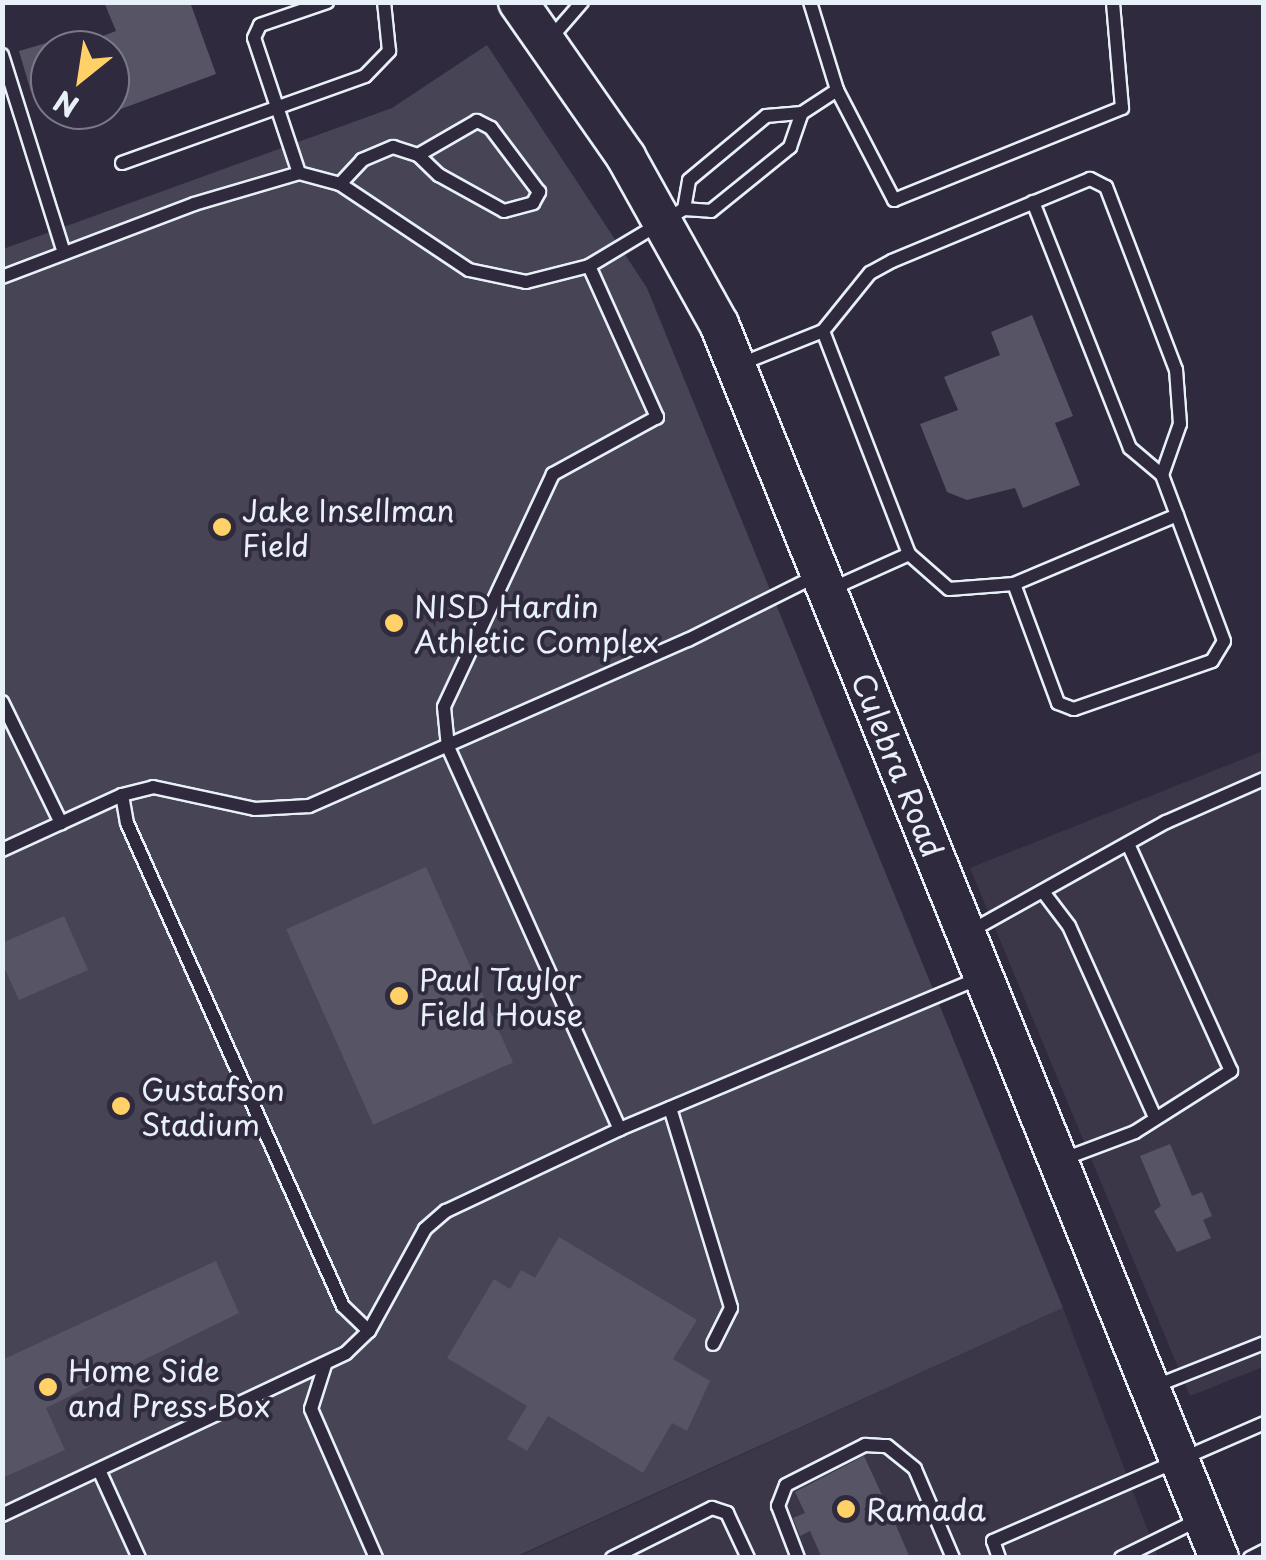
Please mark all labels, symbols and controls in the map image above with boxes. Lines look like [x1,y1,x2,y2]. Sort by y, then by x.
north arrow [30,30,130,130]
text: N [45,81,86,129]
place label: Jake Insellman Field [242,492,458,562]
marker: Jake Insellman Field [211,516,233,538]
place label: NISD Hardin Athletic Complex [414,588,659,658]
marker: NISD Hardin Athletic Complex [383,612,405,634]
street label: Culebra Road [845,668,951,862]
place label: Paul Taylor Field House [419,961,584,1032]
marker: Paul Taylor Field House [388,985,410,1007]
place label: Gustafson Stadium [141,1071,285,1142]
marker: Gustafson Stadium [110,1095,132,1117]
place label: Home Side and Press Box [68,1352,272,1422]
marker: Home Side and Press Box [37,1376,59,1398]
place label: Ramada [866,1491,986,1527]
marker: Ramada [835,1498,857,1520]

